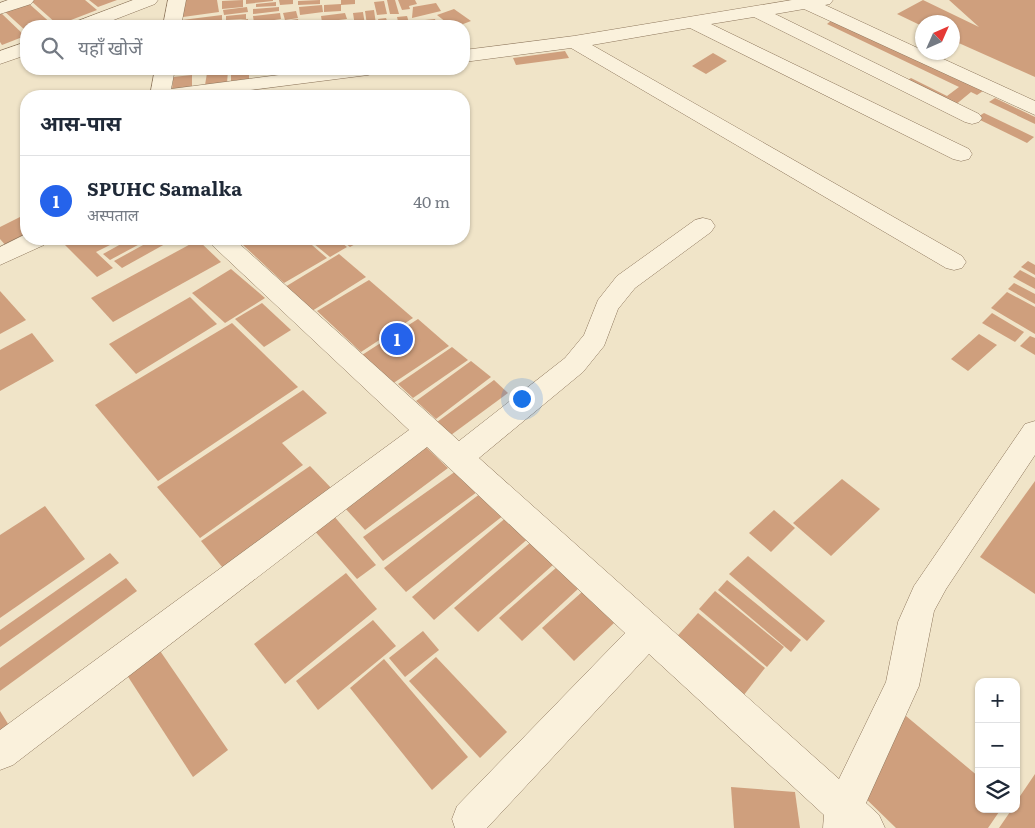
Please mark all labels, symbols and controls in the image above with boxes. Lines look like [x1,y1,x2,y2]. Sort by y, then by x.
north arrow [915,15,960,60]
search box [20,20,470,75]
text: यहाँ खोजें [78,33,142,61]
icon: search [38,34,66,62]
text: आस-पास [40,106,121,137]
text: SPUHC Samalka [87,174,242,202]
text: 1 [53,189,59,213]
text: 40 m [413,189,450,213]
text: अस्पताल [87,202,139,226]
pin: 1 [381,320,413,358]
your location [509,386,535,412]
map controls [975,678,1020,813]
button: + [975,678,1020,723]
button: − [975,723,1020,768]
button: layers [975,768,1020,813]

